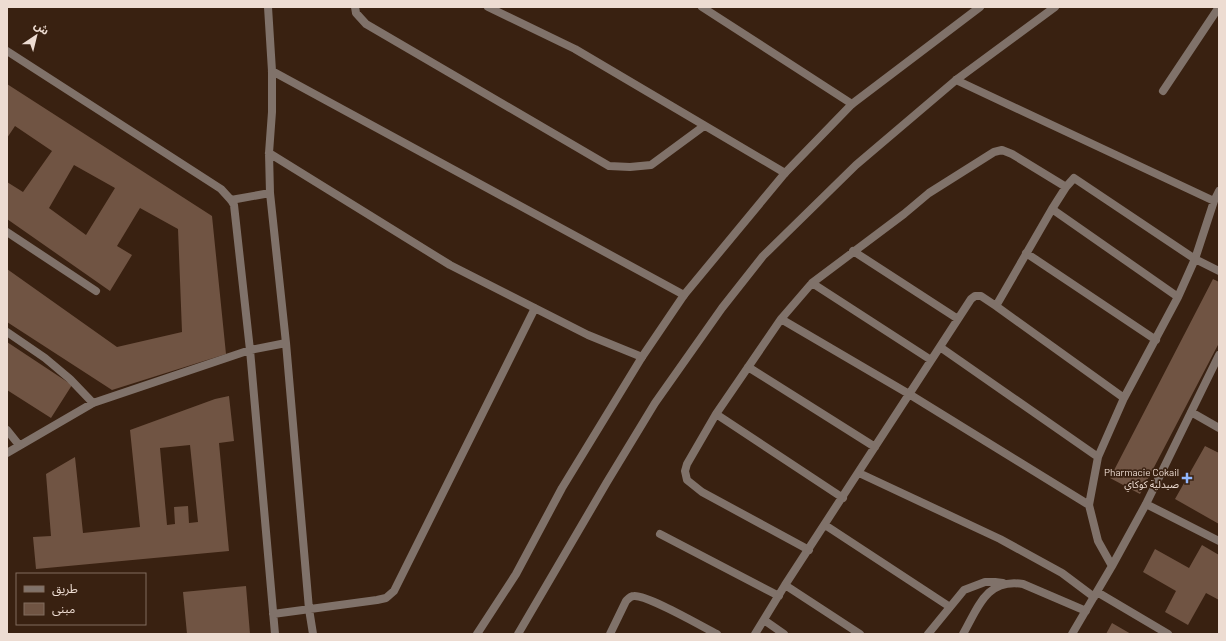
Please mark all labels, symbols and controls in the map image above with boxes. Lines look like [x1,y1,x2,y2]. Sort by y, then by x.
north arrow [16,16,56,56]
text: ش [32,18,52,38]
place label: Pharmacie Cokail صيدلية كوكاي [1104,466,1179,492]
marker: Pharmacie Cokail صيدلية كوكاي [1182,473,1192,483]
legend [16,573,146,625]
text: طريق [52,581,78,597]
text: مبنى [52,601,75,616]

